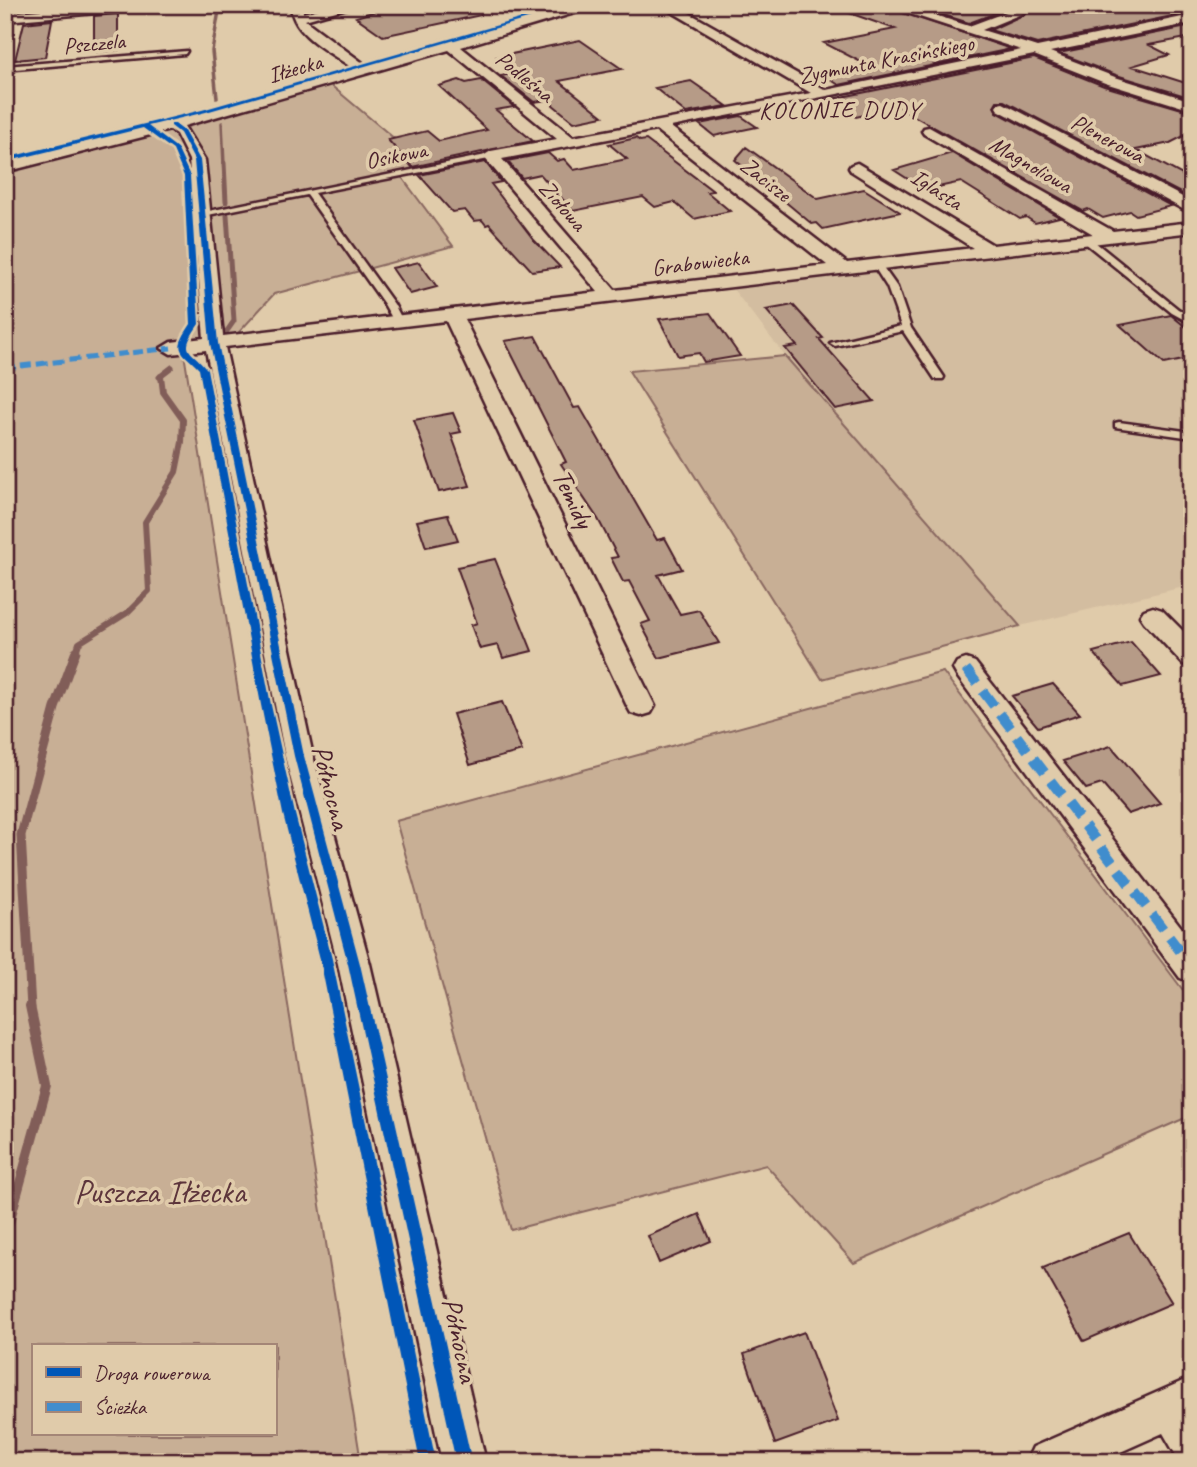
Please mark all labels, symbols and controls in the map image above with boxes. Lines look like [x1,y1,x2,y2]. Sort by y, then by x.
street label: Pszczela [62,26,128,61]
street label: Zygmunta Krasińskiego [796,28,978,91]
street label: Podleśna [490,44,561,110]
street label: Iłżecka [265,46,327,90]
district label: KOLONIE DUDY [759,95,924,125]
street label: Plenerowa [1066,107,1151,171]
street label: Magnoliowa [984,129,1079,200]
street label: Osikowa [363,135,432,176]
street label: Zacisze [734,151,798,209]
street label: Iglasta [905,162,969,218]
street label: Ziołowa [532,174,594,238]
street label: Grabowiecka [650,242,752,283]
street label: Temidy [544,463,604,535]
street label: Północna [304,741,359,834]
park label: Puszcza Iłżecka [75,1171,247,1213]
street label: Północna [435,1295,487,1387]
legend [32,1344,276,1436]
text: Droga rowerowa [94,1360,212,1386]
text: Ścieżka [94,1394,148,1420]

